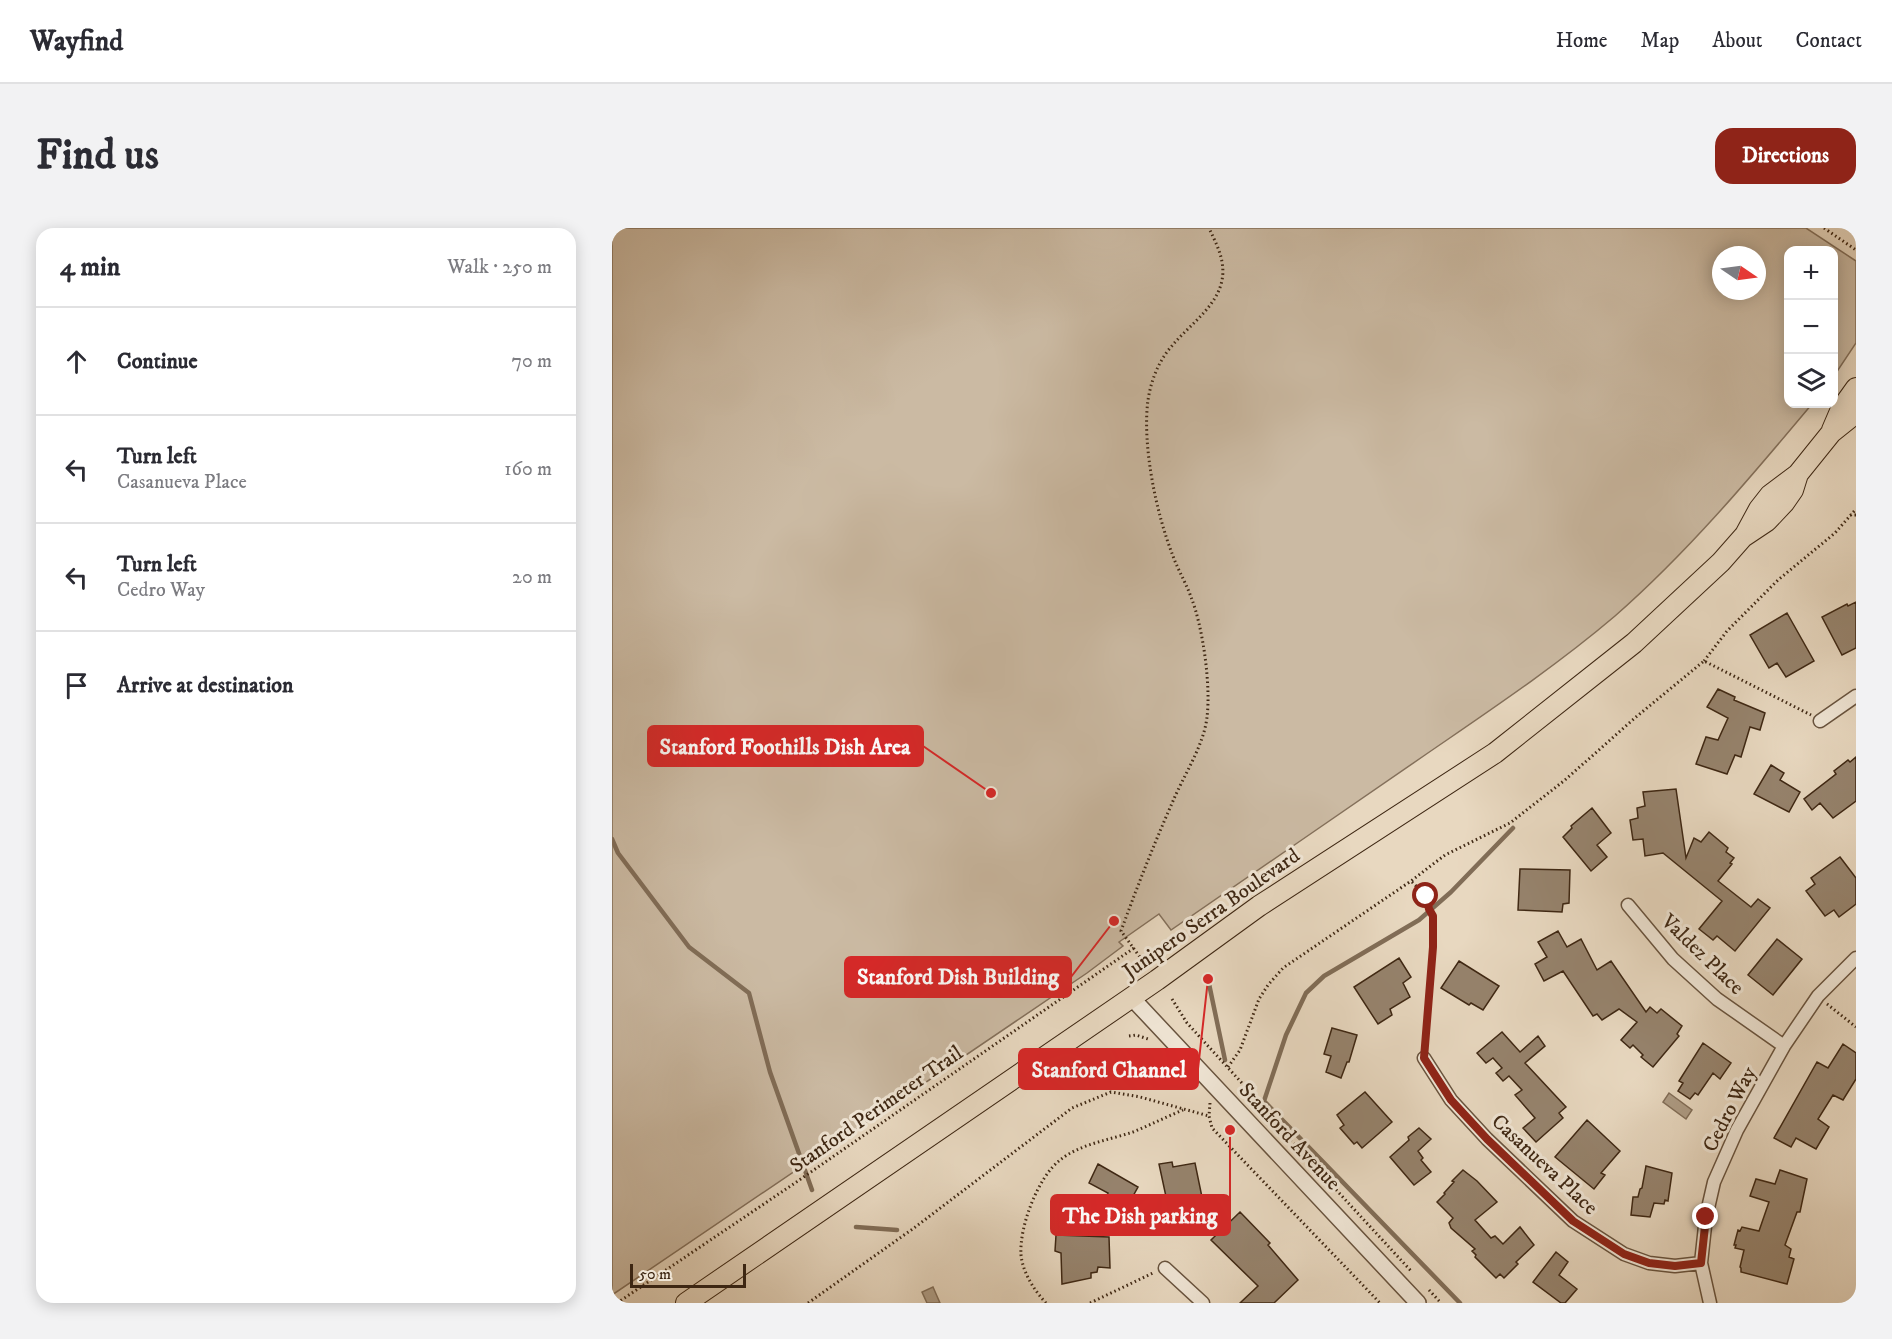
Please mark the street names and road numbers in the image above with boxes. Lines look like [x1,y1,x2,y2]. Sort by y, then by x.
street label: Junipero Serra Boulevard [1116,843,1305,986]
street label: Valdez Place [1655,908,1749,1001]
street label: Stanford Perimeter Trail [785,1040,969,1179]
street label: Cedro Way [1697,1061,1763,1157]
street label: Stanford Avenue [1233,1077,1346,1196]
street label: Casanueva Place [1486,1109,1603,1221]

